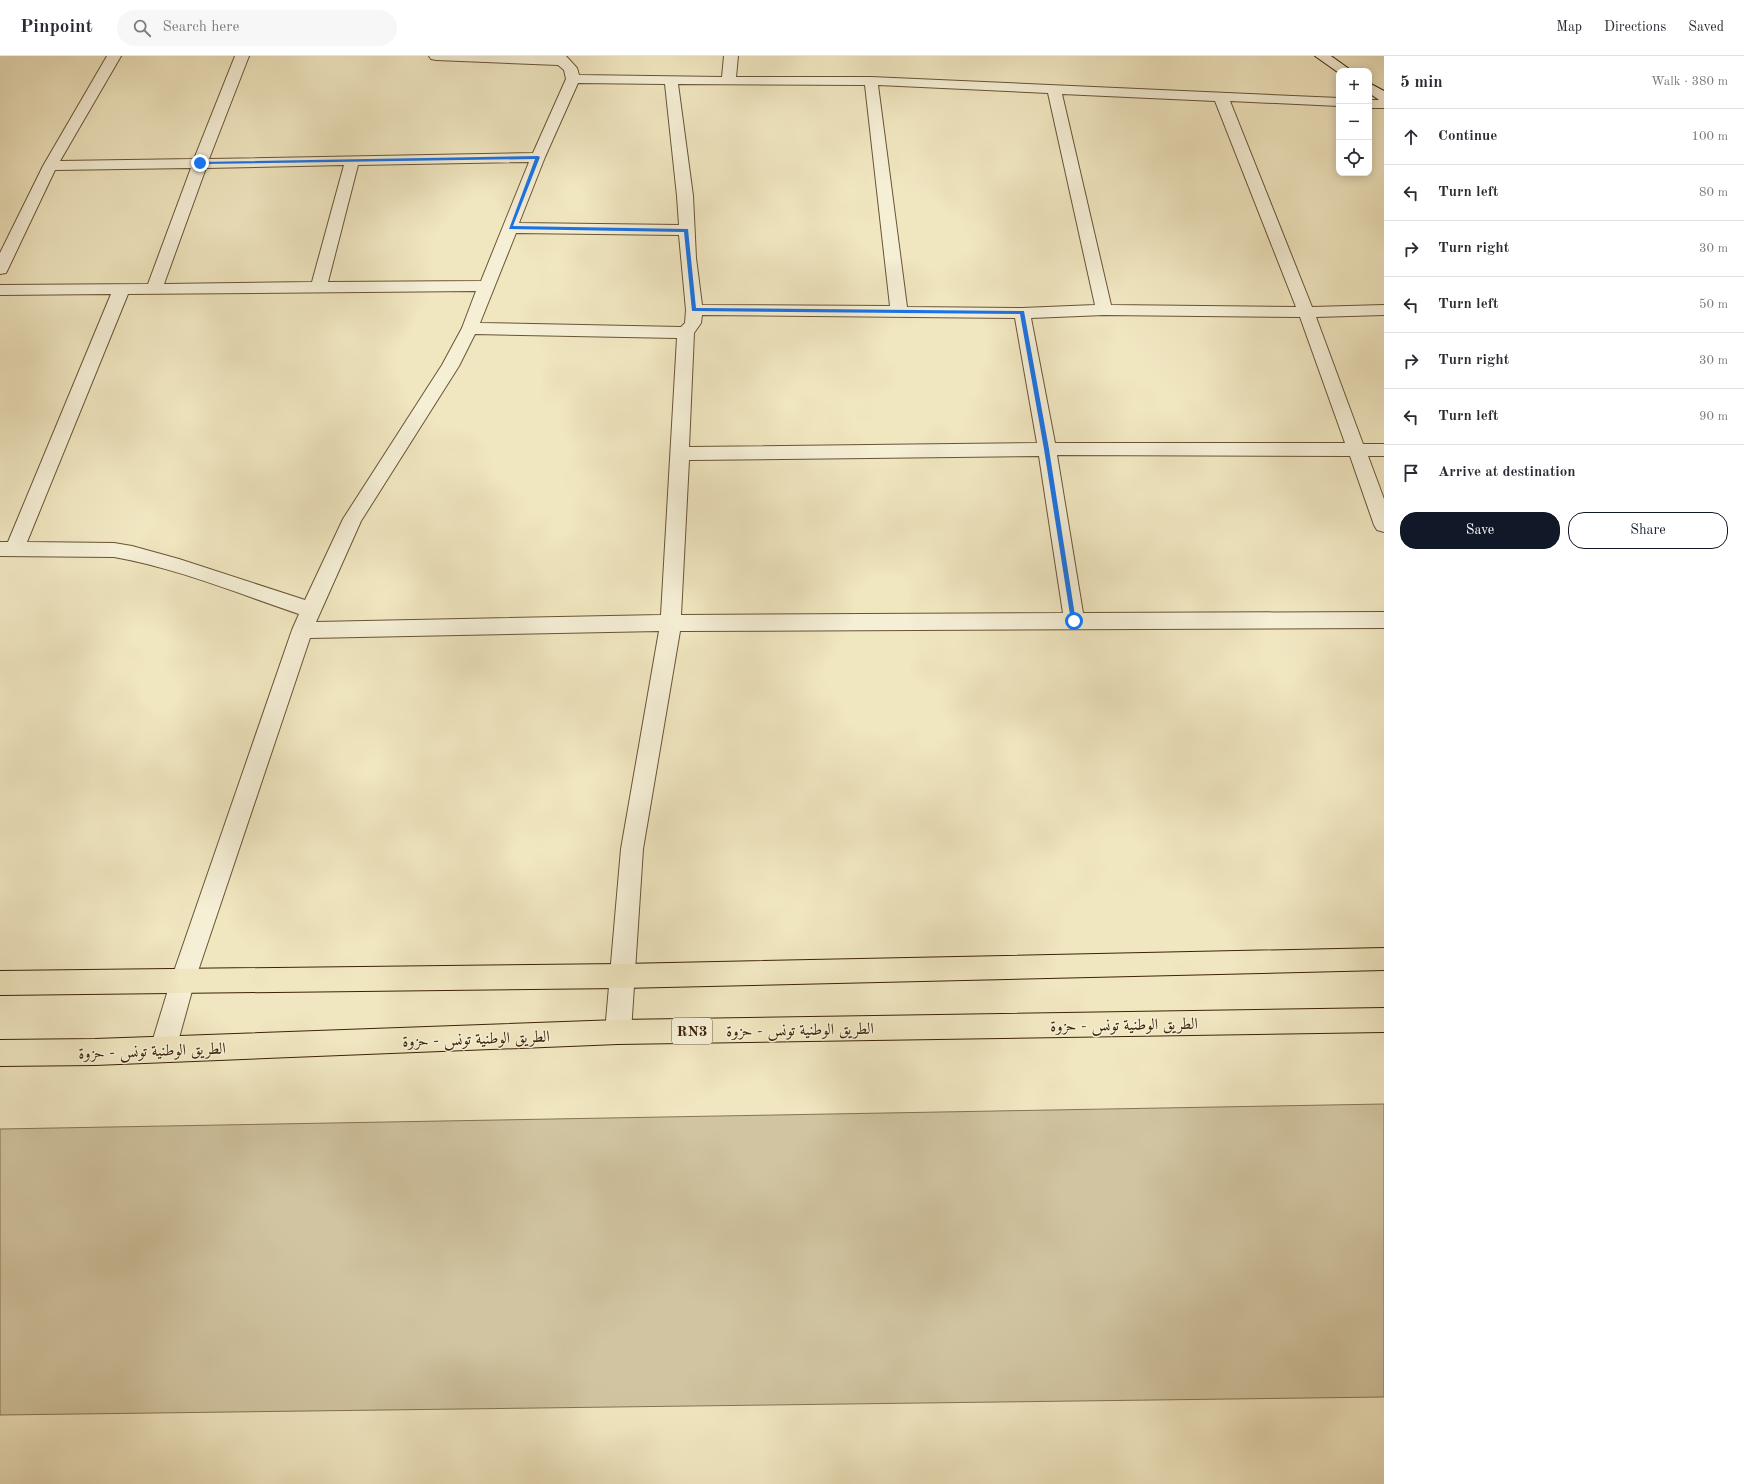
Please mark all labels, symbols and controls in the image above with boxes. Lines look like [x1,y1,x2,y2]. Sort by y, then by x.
search box [117,10,397,46]
icon: search [131,17,153,39]
text: Pinpoint [20,18,93,37]
text: Search here [163,20,239,35]
text: Map [1556,20,1582,34]
text: Directions [1604,20,1666,34]
text: Saved [1688,20,1724,34]
map controls [1336,68,1372,176]
button: + [1336,68,1372,104]
text: 5 min [1400,74,1443,91]
text: Walk · 380 m [1651,75,1728,88]
button: − [1336,104,1372,140]
icon: ahead [1400,126,1422,148]
text: Continue [1438,129,1497,144]
text: 100 m [1691,130,1728,143]
button: locate [1336,140,1372,176]
route end [191,154,209,172]
icon: left [1400,182,1422,204]
text: Turn left [1438,185,1498,200]
text: 80 m [1699,186,1728,199]
icon: right [1400,238,1422,260]
text: Turn right [1438,241,1509,256]
text: 30 m [1699,242,1728,255]
icon: left [1400,294,1422,316]
text: Turn left [1438,297,1498,312]
text: 50 m [1699,298,1728,311]
icon: right [1400,350,1422,372]
text: Turn right [1438,353,1509,368]
text: 30 m [1699,354,1728,367]
icon: left [1400,406,1422,428]
text: Turn left [1438,409,1498,424]
text: 90 m [1699,410,1728,423]
icon: arrive [1400,462,1422,484]
text: Arrive at destination [1438,465,1576,480]
button: Save [1400,512,1560,549]
button: Share [1568,512,1728,549]
route start [1065,612,1083,630]
street label: الطريق الوطنية تونس - حزوة [1050,1017,1198,1036]
road number: RN3 [672,1018,712,1044]
street label: الطريق الوطنية تونس - حزوة [726,1022,874,1041]
street label: الطريق الوطنية تونس - حزوة [402,1029,550,1052]
street label: الطريق الوطنية تونس - حزوة [78,1041,226,1064]

